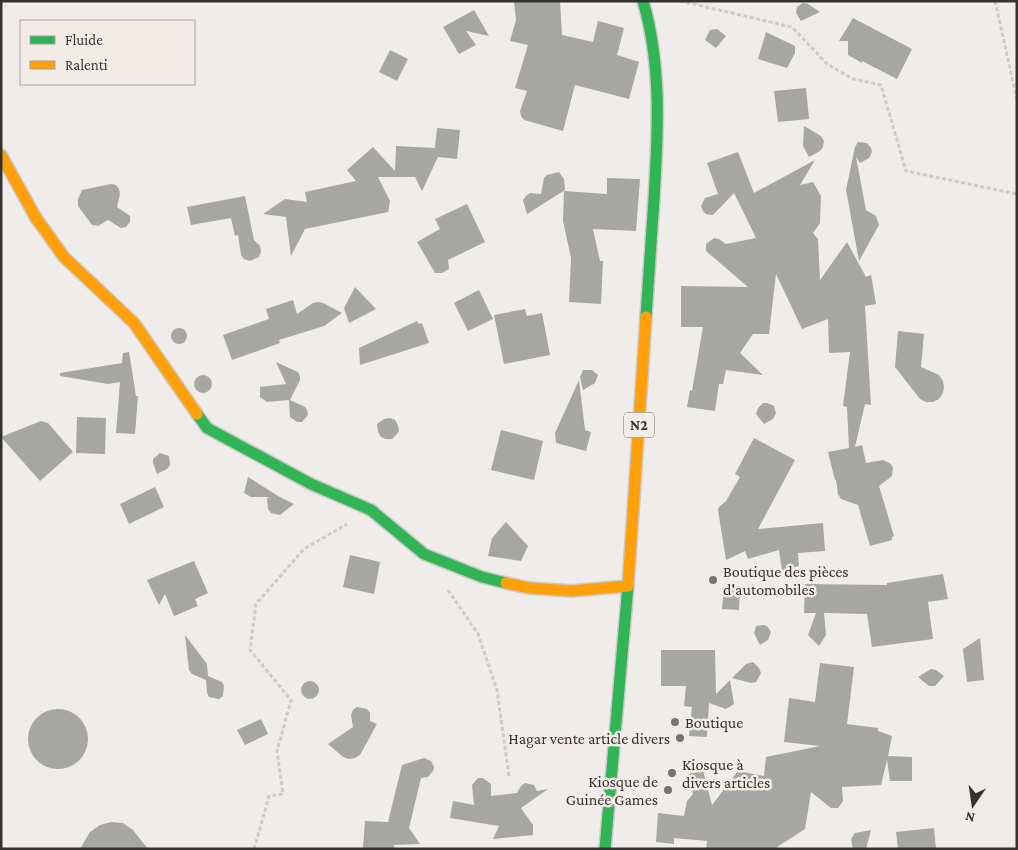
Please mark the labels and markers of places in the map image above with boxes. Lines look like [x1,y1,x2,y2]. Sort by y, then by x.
place label: Boutique des pièces d'automobiles [723,563,849,598]
marker: Boutique des pièces d'automobiles [707,574,719,586]
place label: Boutique [685,714,743,732]
marker: Boutique [669,716,681,728]
place label: Hagar vente article divers [508,730,670,748]
marker: Hagar vente article divers [674,732,686,744]
place label: Kiosque à divers articles [682,756,770,791]
marker: Kiosque à divers articles [666,767,678,779]
place label: Kiosque de Guinée Games [566,773,658,808]
marker: Kiosque de Guinée Games [662,784,674,796]

